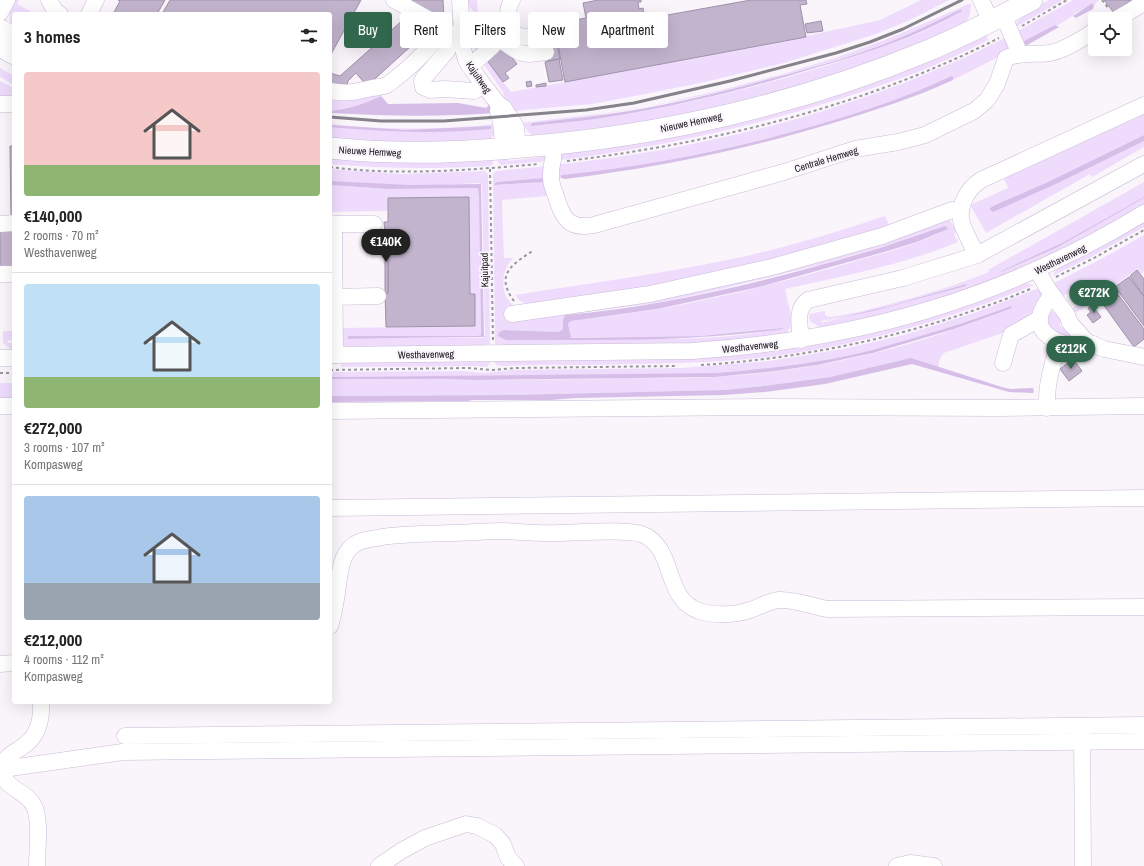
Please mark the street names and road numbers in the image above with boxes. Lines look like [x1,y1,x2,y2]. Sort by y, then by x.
street label: Kajuitweg [463,59,494,96]
street label: Nieuwe Hemweg [659,110,723,135]
street label: Nieuwe Hemweg [338,143,402,160]
street label: Centrale Hemweg [793,144,860,175]
street label: Westhavenweg [1032,241,1089,278]
street label: Kajuitpad [478,253,491,287]
street label: Westhavenweg [722,337,779,356]
street label: Westhavenweg [398,348,455,361]

